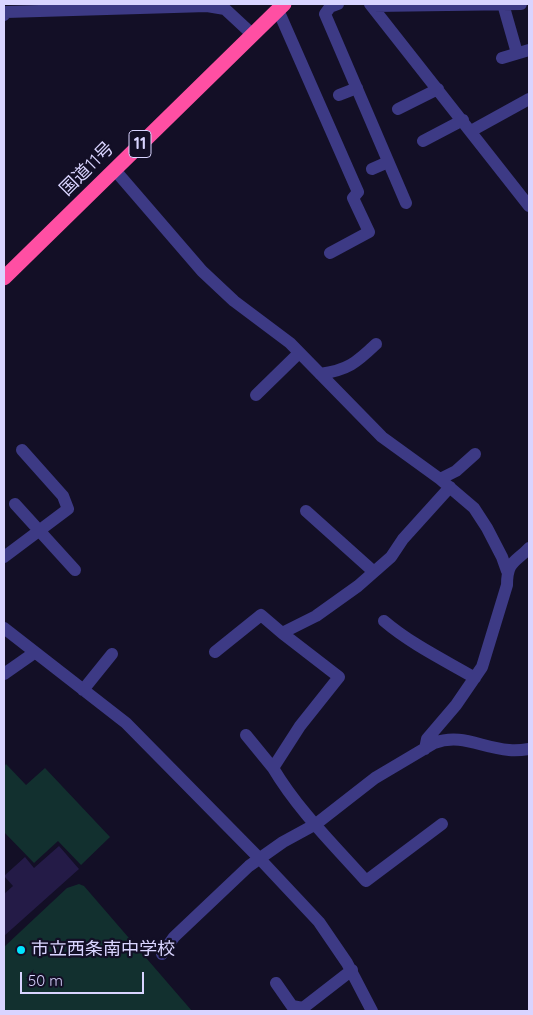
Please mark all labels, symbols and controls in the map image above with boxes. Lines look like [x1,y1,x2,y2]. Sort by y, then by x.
road number: 11 [129,130,151,158]
street label: 国道11号 [56,138,118,200]
place label: 市立西条南中学校 [31,939,175,961]
marker: 市立西条南中学校 [15,944,27,956]
scale bar [22,962,146,994]
text: 50 m [28,971,63,990]

